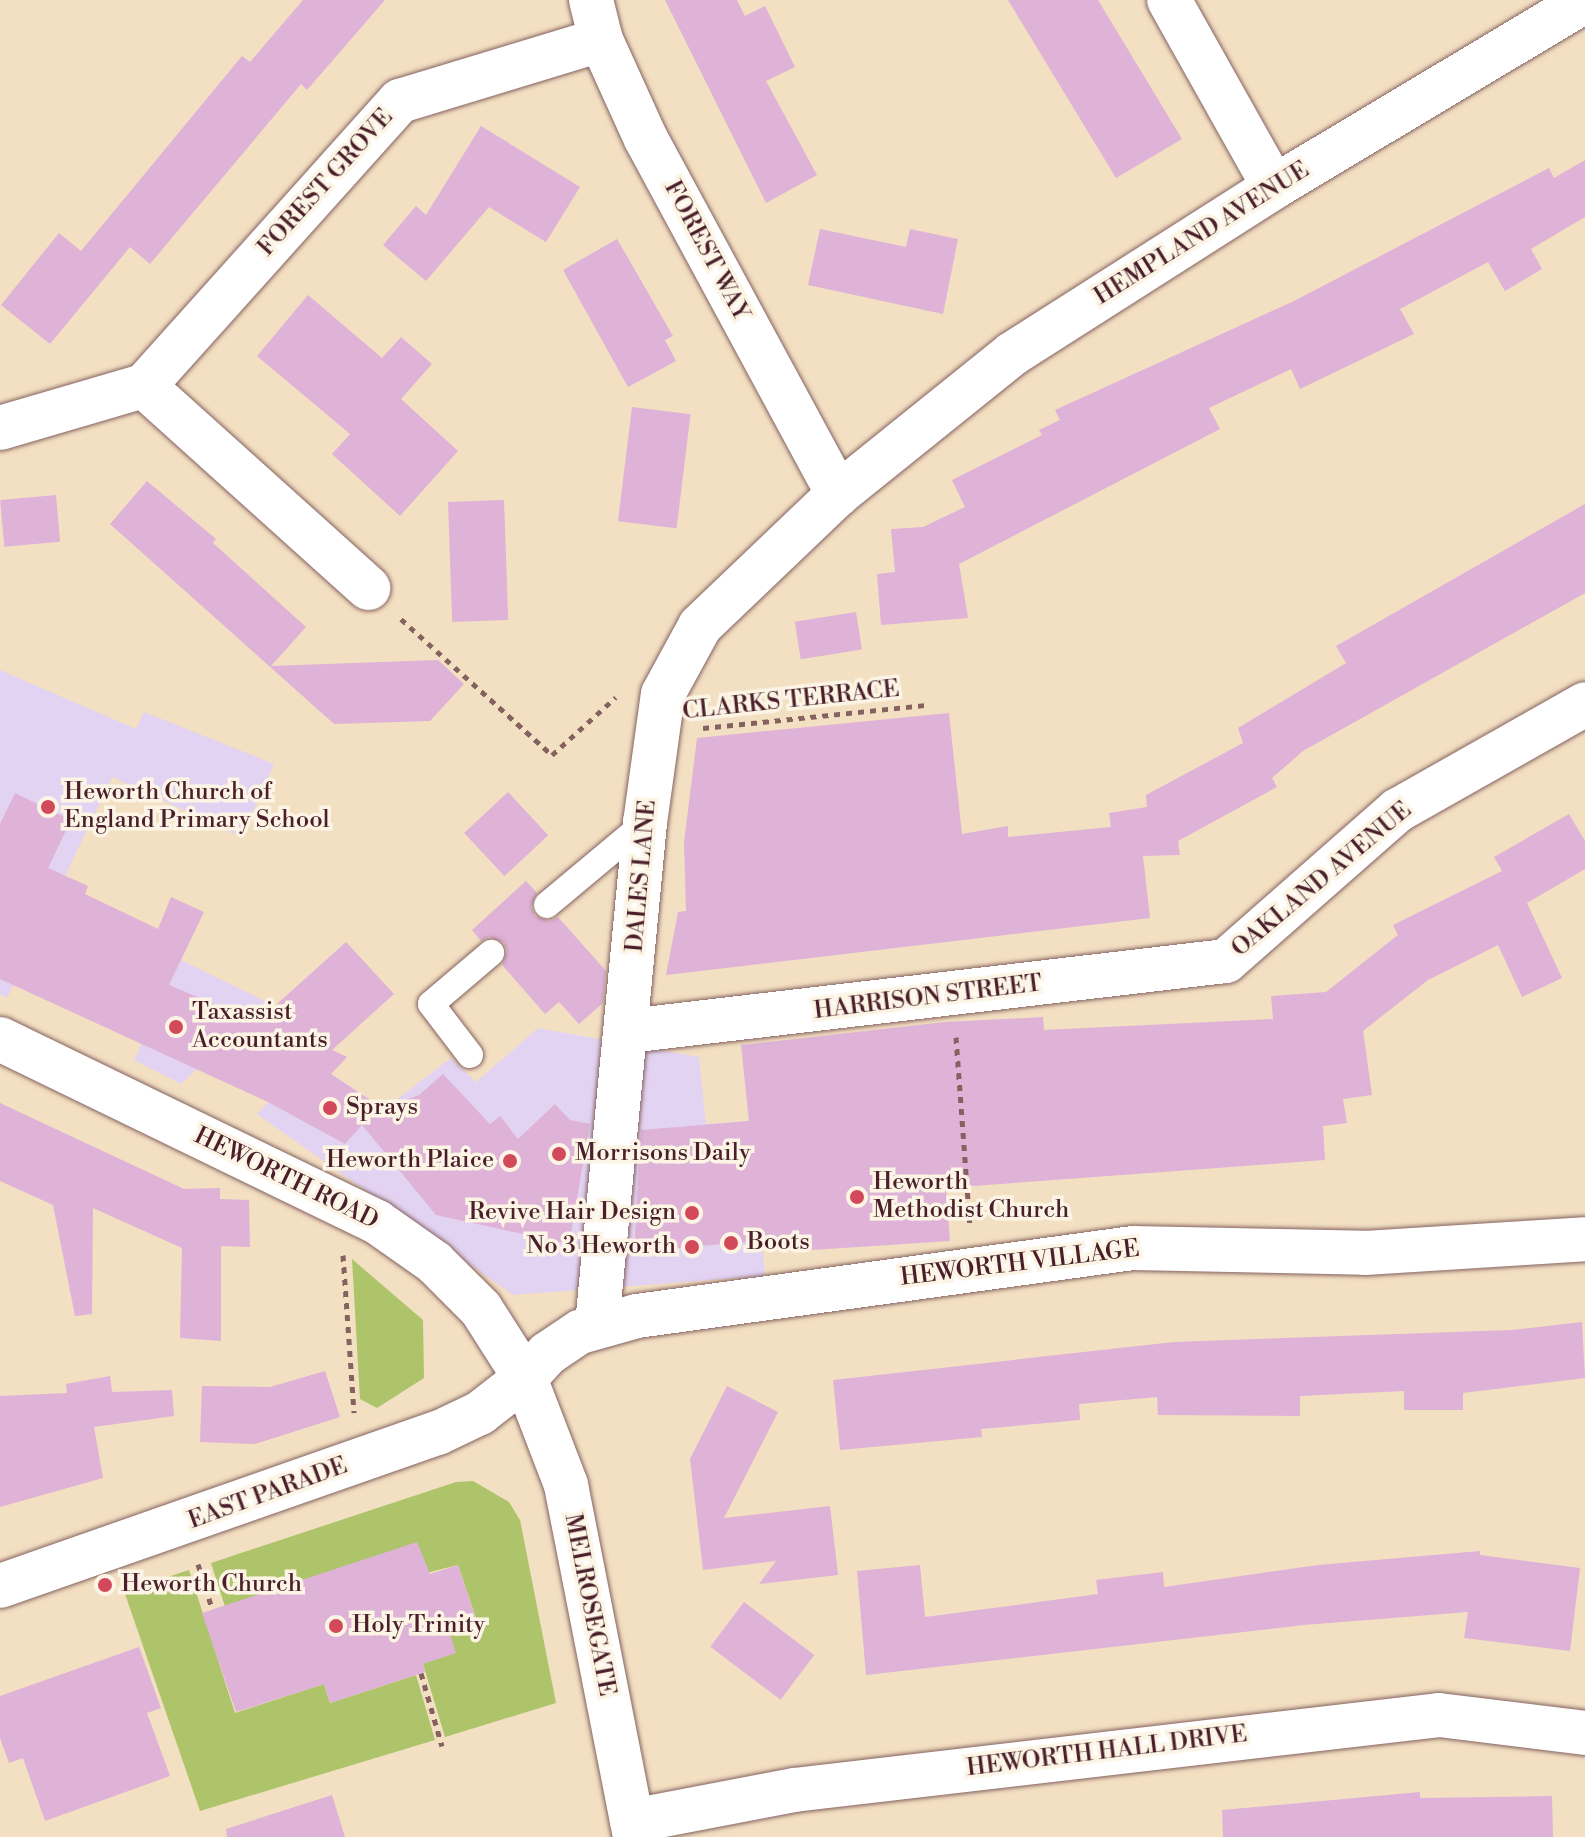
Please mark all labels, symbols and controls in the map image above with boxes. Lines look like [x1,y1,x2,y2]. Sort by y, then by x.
street label: FOREST GROVE [252,103,400,263]
street label: HEMPLAND AVENUE [1089,156,1315,312]
street label: FOREST WAY [657,176,755,326]
street label: CLARKS TERRACE [681,675,901,727]
place label: Heworth Church of England Primary School [64,779,330,835]
street label: OAKLAND AVENUE [1226,796,1418,964]
marker: Heworth Church of England Primary School [39,798,57,816]
street label: DALES LANE [621,799,663,953]
street label: HARRISON STREET [812,970,1044,1026]
place label: Taxassist Accountants [192,999,328,1055]
marker: Taxassist Accountants [167,1018,185,1036]
place label: Sprays [346,1094,418,1122]
marker: Sprays [321,1099,339,1117]
street label: HEWORTH ROAD [189,1122,383,1236]
place label: Morrisons Daily [575,1140,751,1168]
marker: Morrisons Daily [550,1145,568,1163]
place label: Heworth Plaice [326,1147,494,1175]
marker: Heworth Plaice [501,1152,519,1170]
place label: Heworth Methodist Church [873,1169,1069,1225]
marker: Heworth Methodist Church [848,1188,866,1206]
place label: Revive Hair Design [469,1199,676,1227]
marker: Revive Hair Design [683,1204,701,1222]
place label: Boots [747,1229,810,1257]
place label: No 3 Heworth [527,1233,676,1261]
marker: Boots [722,1234,740,1252]
street label: HEWORTH VILLAGE [899,1235,1141,1293]
marker: No 3 Heworth [683,1238,701,1256]
street label: EAST PARADE [185,1452,351,1536]
street label: MELROSEGATE [557,1511,621,1699]
place label: Heworth Church [121,1571,302,1599]
marker: Heworth Church [96,1576,114,1594]
place label: Holy Trinity [352,1612,485,1640]
marker: Holy Trinity [327,1617,345,1635]
street label: HEWORTH HALL DRIVE [965,1720,1249,1784]

